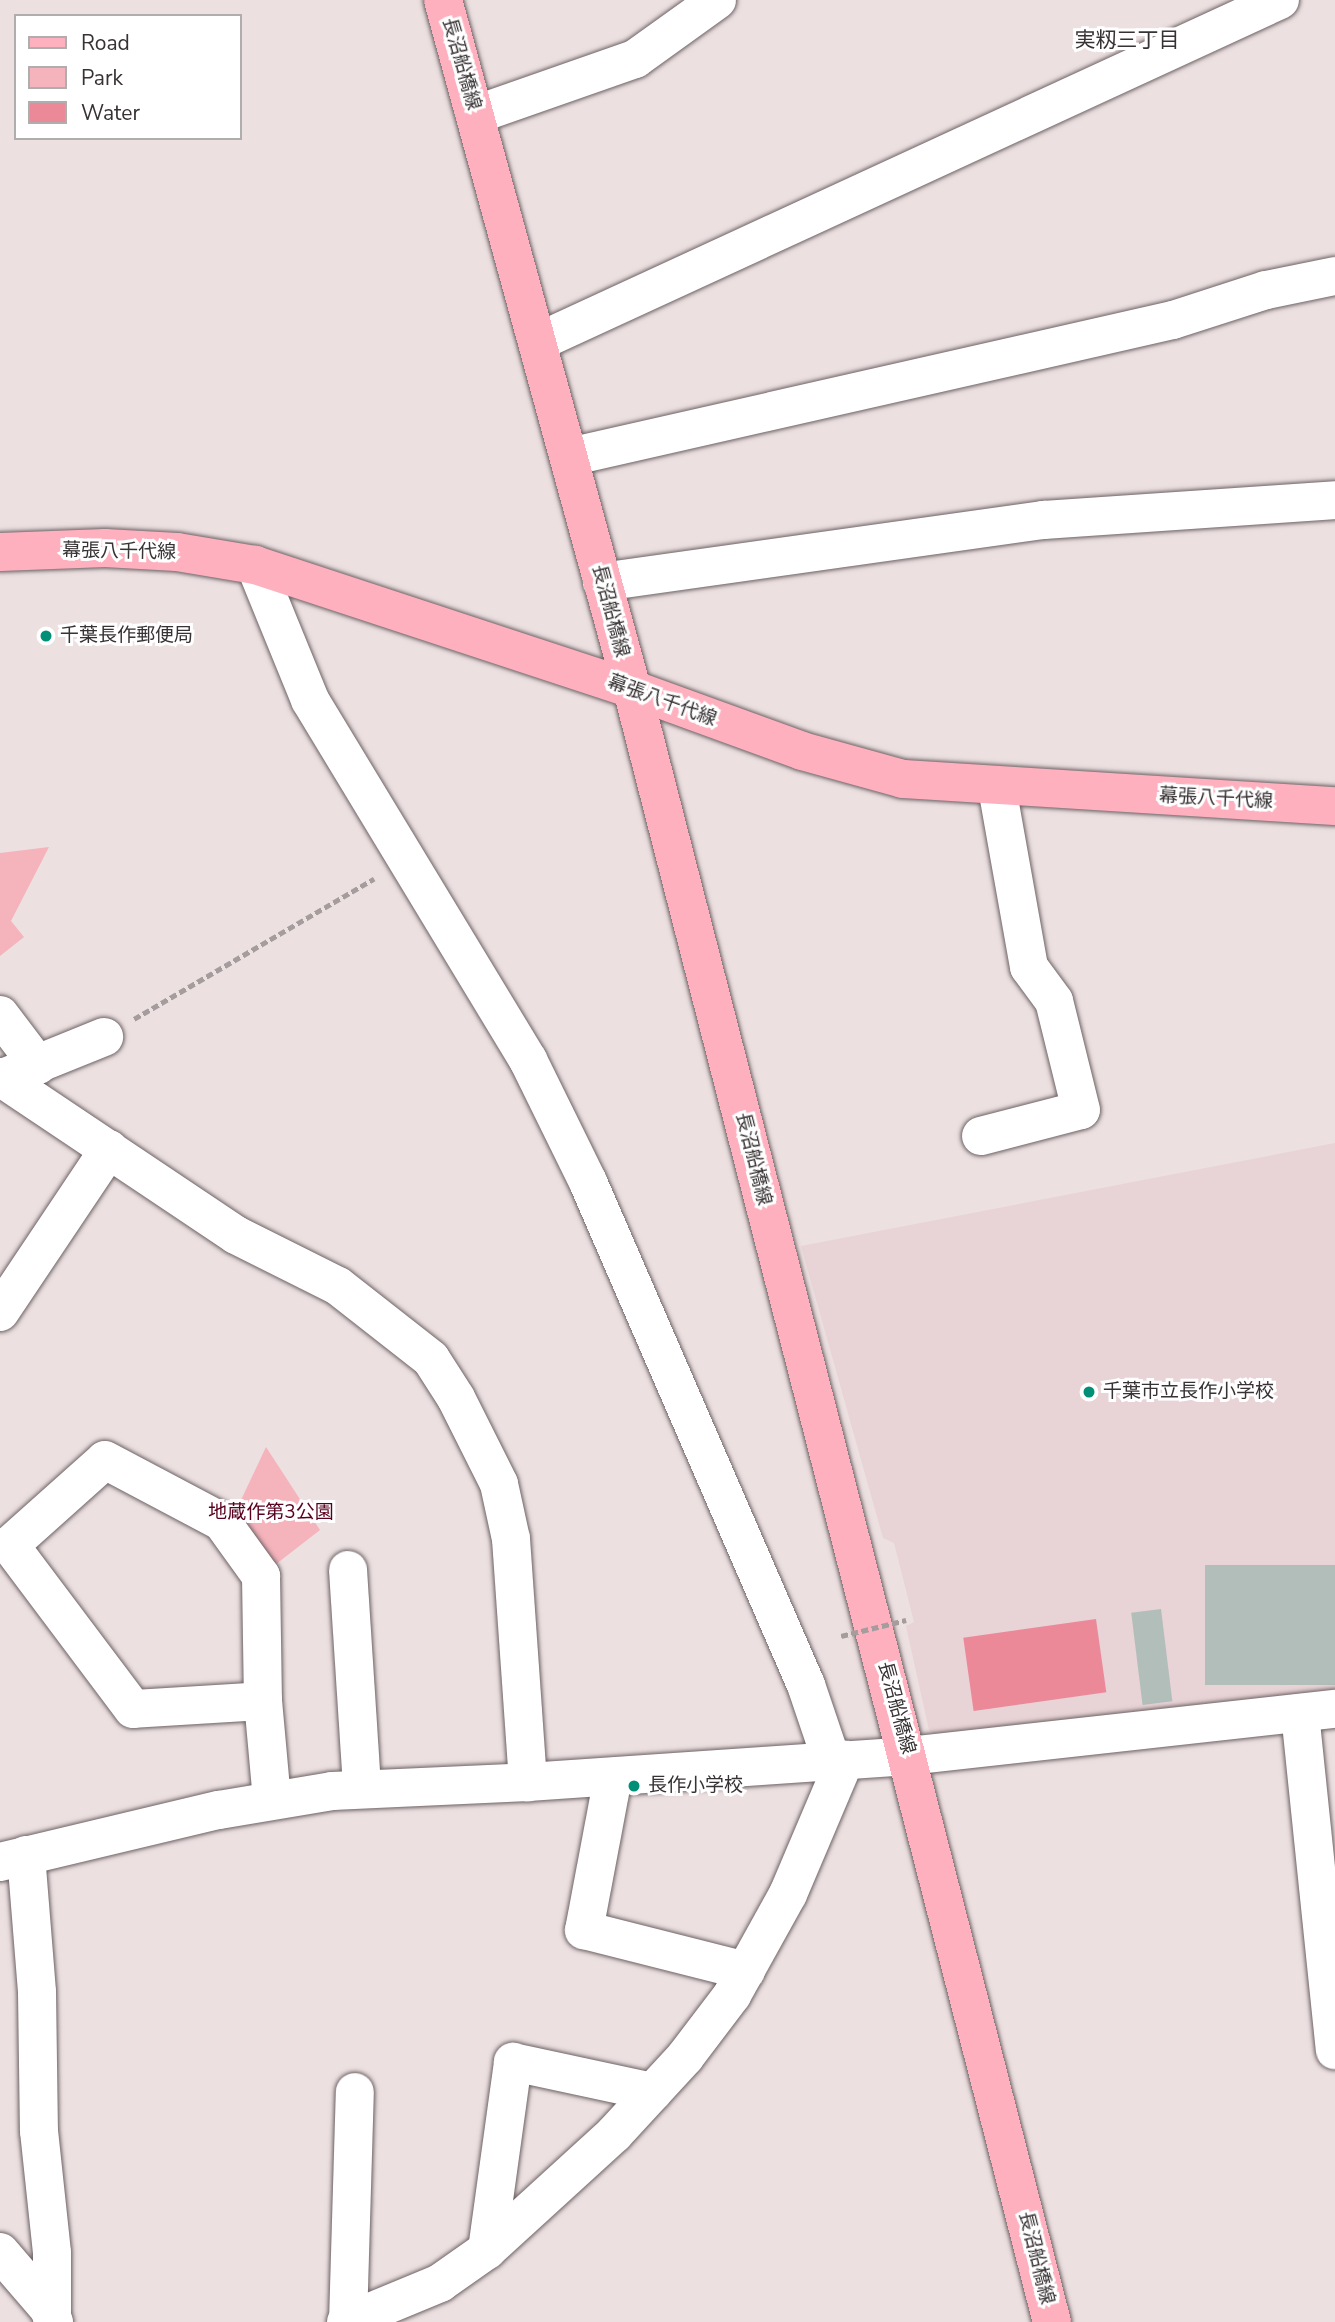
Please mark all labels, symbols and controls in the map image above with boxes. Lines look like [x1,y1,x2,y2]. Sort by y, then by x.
legend [14,14,242,140]
street label: 長沼船橋線 [437,15,485,113]
district label: 実籾三丁目 [1075,27,1179,53]
text: Road [81,29,130,57]
text: Park [81,64,123,92]
text: Water [81,99,140,127]
street label: 幕張八千代線 [62,540,176,564]
street label: 長沼船橋線 [587,562,633,660]
place label: 千葉長作郵便局 [60,625,193,647]
marker: 千葉長作郵便局 [38,628,54,644]
street label: 幕張八千代線 [605,671,719,731]
street label: 幕張八千代線 [1158,785,1274,813]
street label: 長沼船橋線 [730,1110,776,1208]
place label: 千葉市立長作小学校 [1103,1381,1274,1403]
marker: 千葉市立長作小学校 [1081,1384,1097,1400]
park label: 地蔵作第3公園 [208,1502,334,1524]
street label: 長沼船橋線 [873,1659,919,1757]
place label: 長作小学校 [648,1775,743,1797]
marker: 長作小学校 [626,1778,642,1794]
street label: 長沼船橋線 [1013,2209,1059,2307]

